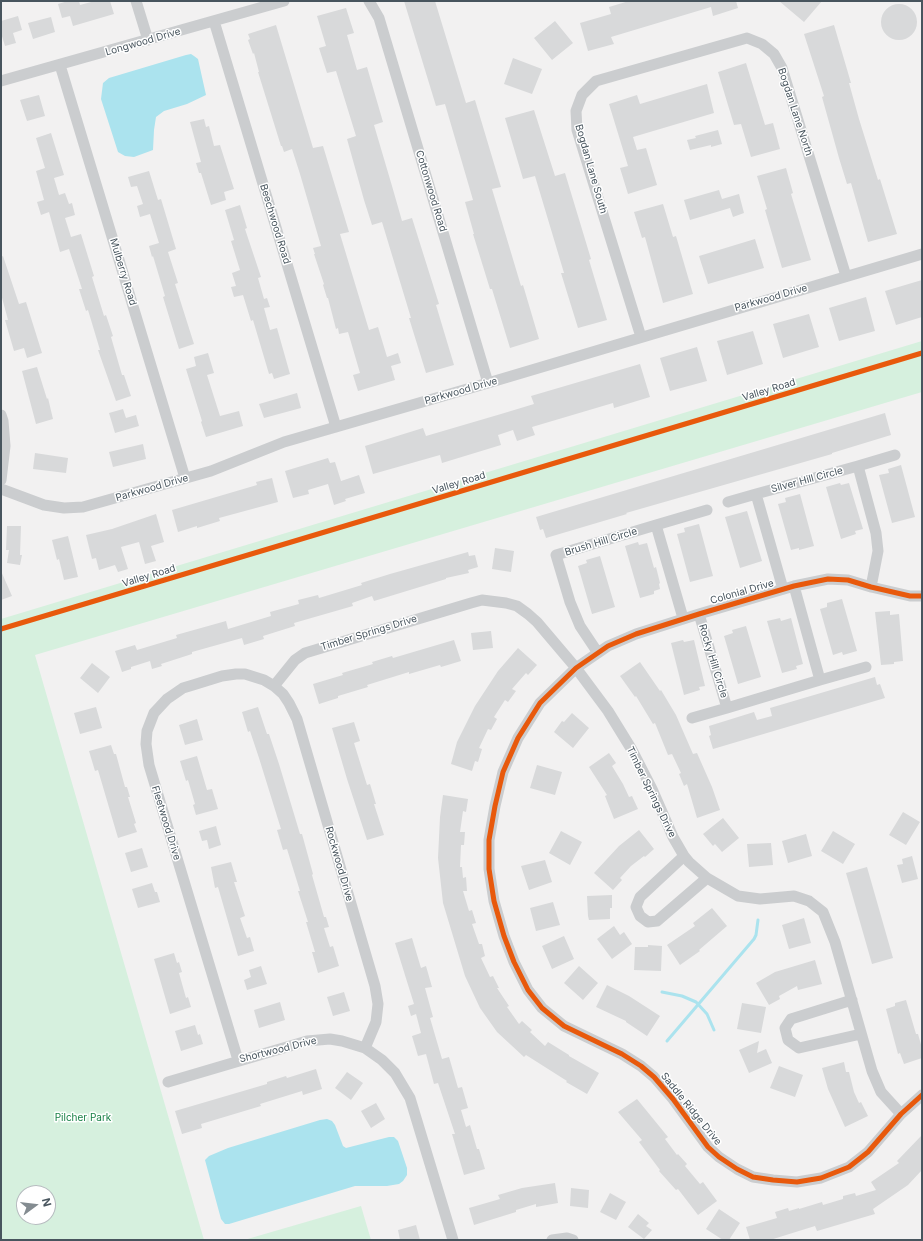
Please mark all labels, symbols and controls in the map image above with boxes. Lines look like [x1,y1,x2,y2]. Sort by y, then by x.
street label: Longwood Drive [104,26,182,58]
street label: Bogdan Lane North [775,67,815,157]
street label: Bogdan Lane South [572,123,610,215]
street label: Cottonwood Road [413,149,449,233]
street label: Beechwood Road [257,183,293,265]
street label: Mulberry Road [107,237,139,307]
street label: Parkwood Drive [733,282,809,314]
street label: Parkwood Drive [423,375,499,407]
street label: Valley Road [741,376,797,404]
street label: Silver Hill Circle [770,465,844,495]
street label: Valley Road [431,469,487,497]
street label: Parkwood Drive [114,472,190,504]
street label: Brush Hill Circle [563,525,639,559]
street label: Valley Road [121,562,177,590]
street label: Colonial Drive [709,577,775,607]
street label: Timber Springs Drive [319,613,419,653]
street label: Rocky Hill Circle [696,623,730,699]
street label: Timber Springs Drive [624,744,678,840]
street label: Fleetwood Drive [149,784,183,862]
street label: Rockwood Drive [323,825,355,903]
street label: Shortwood Drive [238,1035,318,1065]
street label: Saddle Ridge Drive [658,1070,724,1148]
park label: Pilcher Park [55,1112,111,1124]
north arrow [16,1185,56,1225]
text: N [39,1196,54,1208]

